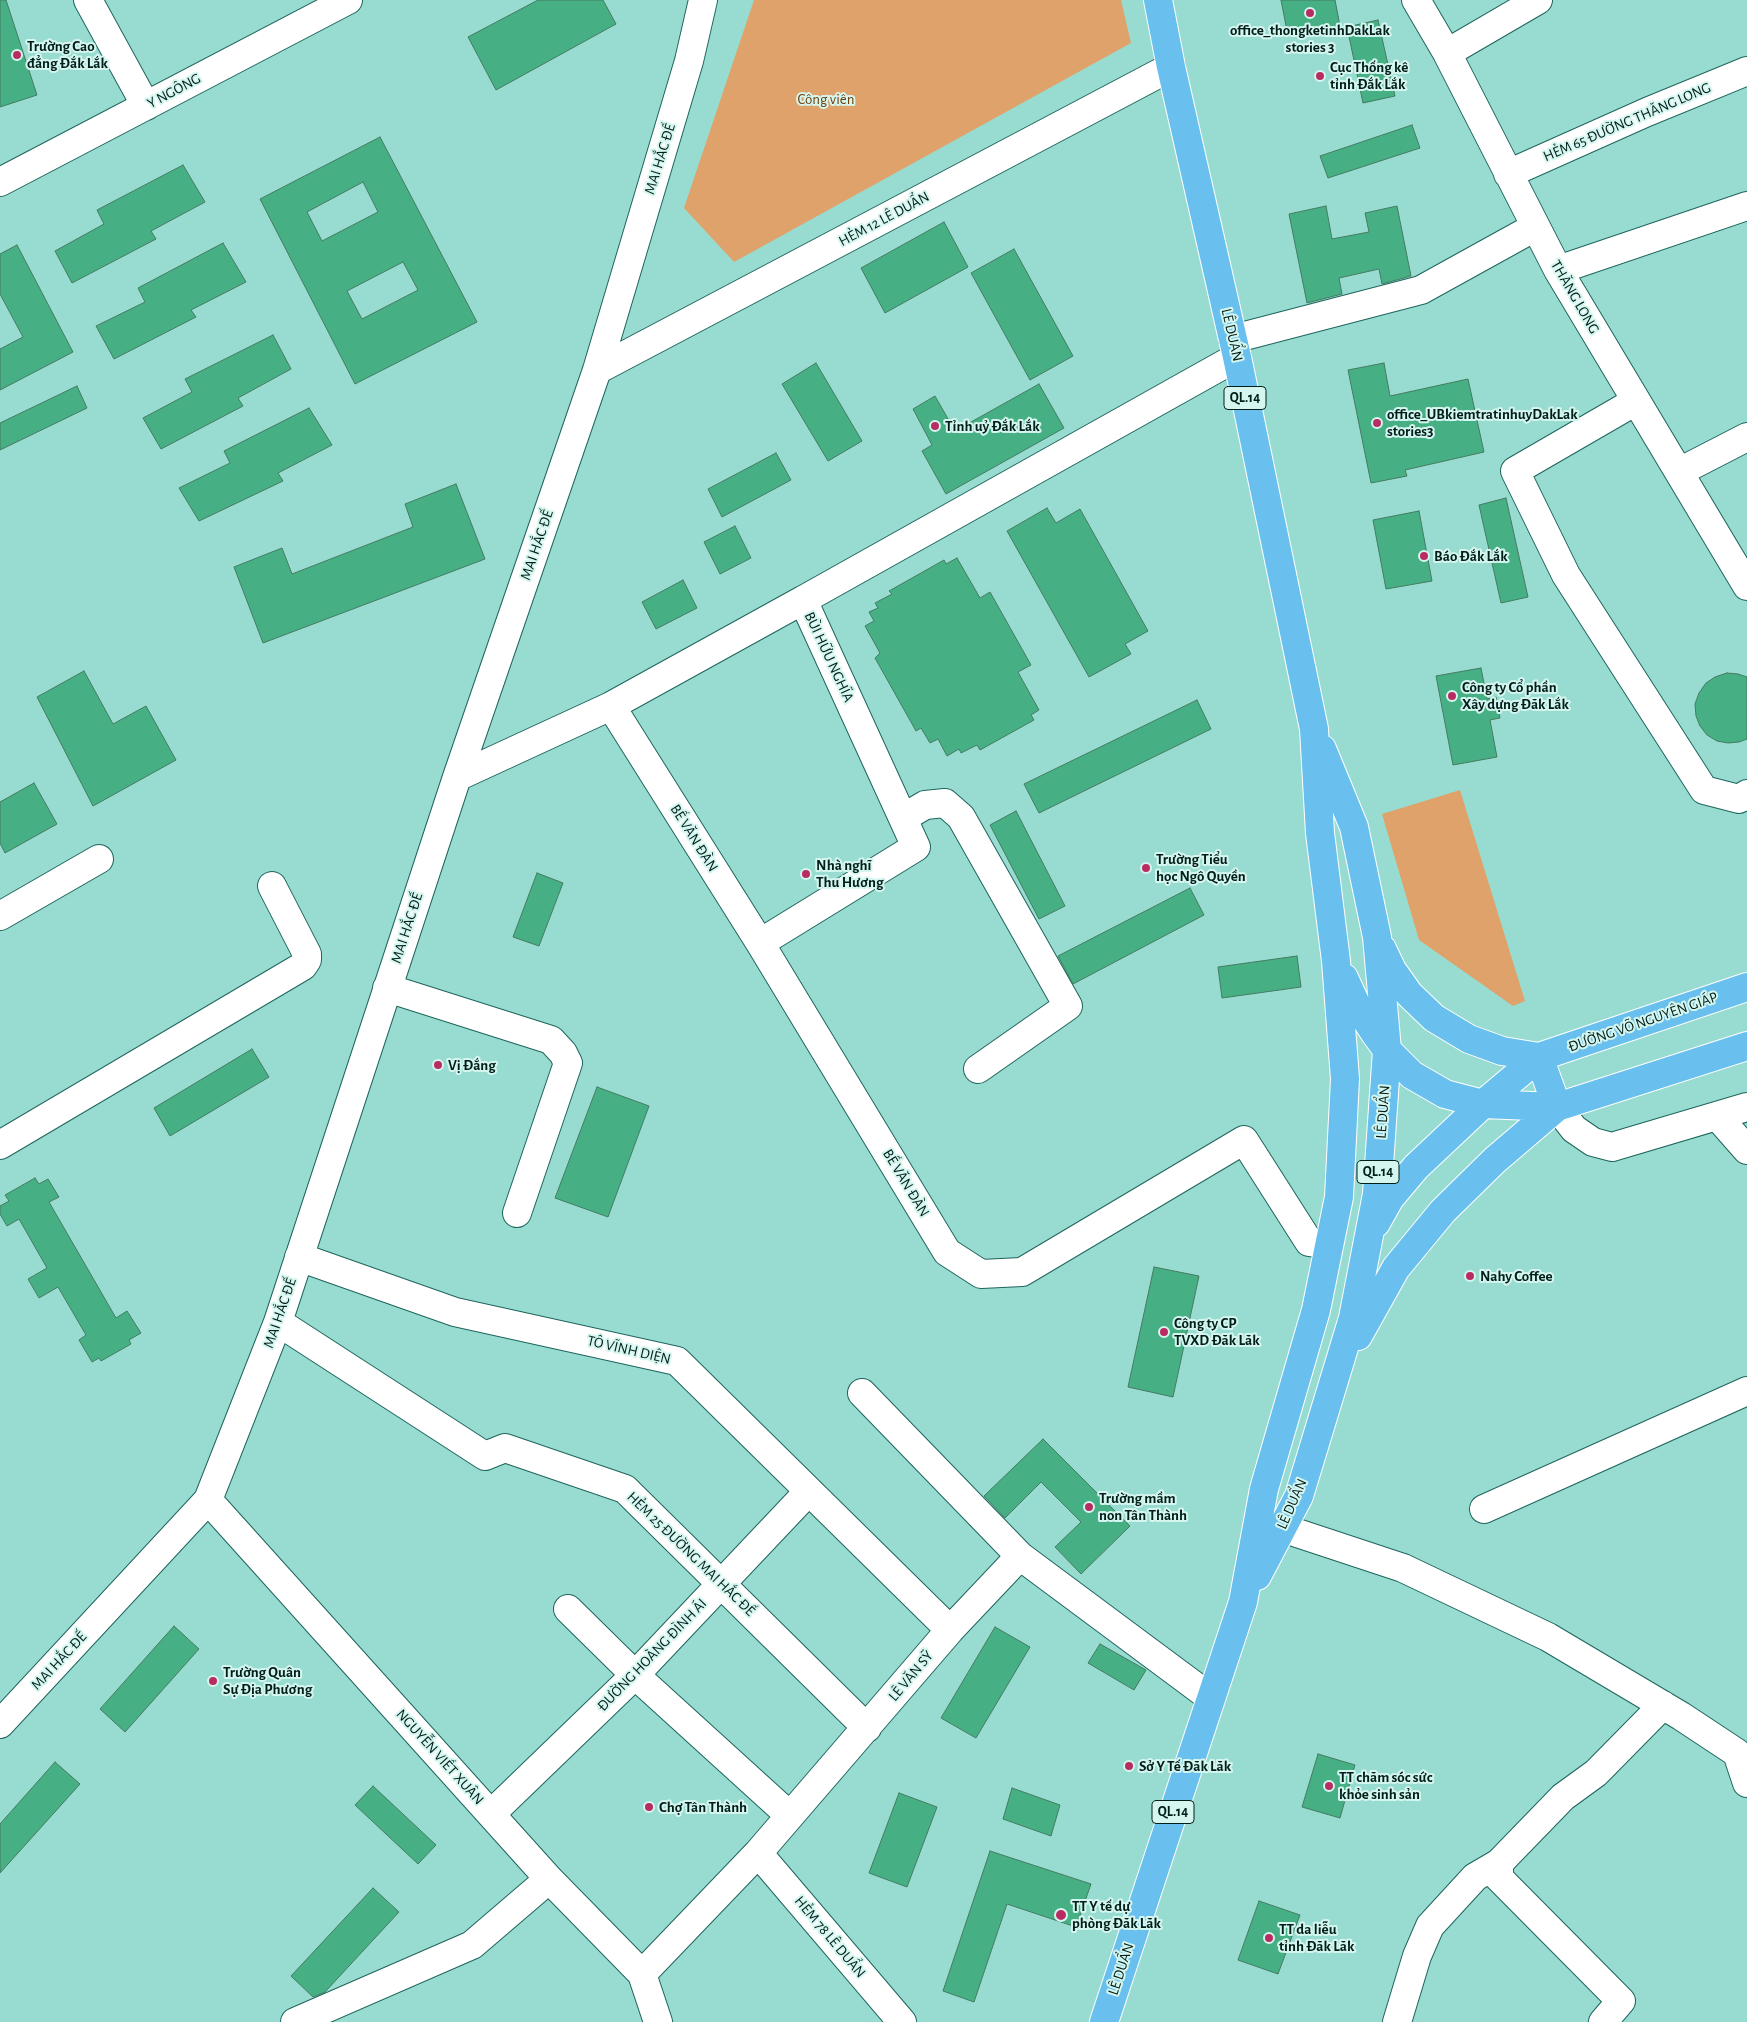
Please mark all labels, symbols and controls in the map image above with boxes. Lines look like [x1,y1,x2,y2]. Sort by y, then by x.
marker: office_thongketinhDakLak stories 3 [1304,7,1316,19]
place label: office_thongketinhDakLak stories 3 [1230,21,1390,56]
place label: Trường Cao đẳng Đắk Lắk [27,37,108,72]
marker: Trường Cao đẳng Đắk Lắk [11,49,23,61]
place label: Cục Thống kê tỉnh Đắk Lắk [1330,58,1408,93]
street label: Y NGÔNG [144,69,204,113]
marker: Cục Thống kê tỉnh Đắk Lắk [1314,70,1326,82]
street label: HẺM 65 ĐƯỜNG THĂNG LONG [1540,78,1714,166]
park label: Công viên [798,90,854,108]
street label: MAI HẮC ĐẾ [641,121,679,197]
street label: HẺM 12 LÊ DUẨN [836,188,932,250]
street label: THĂNG LONG [1547,257,1603,337]
street label: LÊ DUẨN [1217,307,1247,363]
road number: QL.14 [1224,386,1266,409]
place label: office_UBkiemtratinhuyDakLak stories3 [1387,405,1578,440]
place label: Tỉnh uỷ Đắk Lắk [945,417,1040,435]
marker: office_UBkiemtratinhuyDakLak stories3 [1371,417,1383,429]
marker: Tỉnh uỷ Đắk Lắk [929,420,941,432]
street label: MAI HẮC ĐẾ [517,507,557,583]
place label: Báo Đắk Lắk [1434,547,1508,565]
marker: Báo Đắk Lắk [1418,550,1430,562]
street label: BÙI HỮU NGHĨA [800,609,858,705]
place label: Công ty Cổ phần Xây dựng Đăk Lắk [1462,678,1569,713]
marker: Công ty Cổ phần Xây dựng Đăk Lắk [1446,690,1458,702]
street label: BẾ VĂN ĐÀN [666,801,722,875]
place label: Trường Tiểu học Ngô Quyền [1156,850,1246,885]
place label: Nhà nghĩ Thu Hương [816,856,884,891]
marker: Trường Tiểu học Ngô Quyền [1140,862,1152,874]
marker: Nhà nghĩ Thu Hương [800,868,812,880]
street label: MAI HẮC ĐẾ [387,890,427,966]
street label: ĐƯỜNG VÕ NGUYÊN GIÁP [1566,988,1720,1056]
place label: Vị Đắng [448,1056,496,1074]
marker: Vị Đắng [432,1059,444,1071]
street label: LÊ DUẨN [1372,1085,1394,1139]
street label: BẾ VĂN ĐÀN [879,1146,933,1220]
road number: QL.14 [1357,1160,1399,1184]
place label: Nahy Coffee [1480,1267,1553,1285]
marker: Nahy Coffee [1464,1270,1476,1282]
street label: MAI HẮC ĐẾ [260,1275,300,1351]
place label: Công ty CP TVXD Đăk Lăk [1174,1314,1260,1349]
marker: Công ty CP TVXD Đăk Lăk [1158,1326,1170,1338]
street label: TÔ VĨNH DIỆN [585,1332,673,1368]
street label: LÊ DUẨN [1273,1476,1311,1532]
street label: HẺM 25 ĐƯỜNG MAI HẮC ĐẾ [623,1488,759,1620]
place label: Trường mầm non Tân Thành [1099,1489,1187,1524]
marker: Trường mầm non Tân Thành [1083,1501,1095,1513]
street label: ĐƯỜNG HOÀNG ĐÌNH ÁI [593,1595,711,1715]
street label: MAI HẮC ĐẾ [27,1628,91,1694]
street label: LÊ VĂN SỸ [885,1647,937,1705]
place label: Trường Quân Sự Địa Phương [223,1663,312,1698]
marker: Trường Quân Sự Địa Phương [207,1675,219,1687]
street label: NGUYỄN VIẾT XUÂN [392,1705,488,1809]
place label: Sở Y Tế Đăk Lăk [1139,1757,1231,1775]
marker: Sở Y Tế Đăk Lăk [1123,1760,1135,1772]
place label: TT chăm sóc sức khỏe sinh sản [1339,1768,1433,1803]
marker: TT chăm sóc sức khỏe sinh sản [1323,1780,1335,1792]
place label: Chợ Tân Thành [659,1798,747,1816]
road number: QL.14 [1152,1800,1194,1824]
marker: Chợ Tân Thành [643,1801,655,1813]
street label: HẺM 78 LÊ DUẨN [791,1892,869,1982]
place label: TT Y tế dự phòng Đăk Lăk [1072,1897,1161,1932]
marker: TT Y tế dự phòng Đăk Lăk [1054,1908,1068,1922]
place label: TT da liễu tỉnh Đăk Lăk [1279,1920,1354,1955]
marker: TT da liễu tỉnh Đăk Lăk [1263,1932,1275,1944]
street label: LÊ DUẨN [1104,1941,1138,1997]

